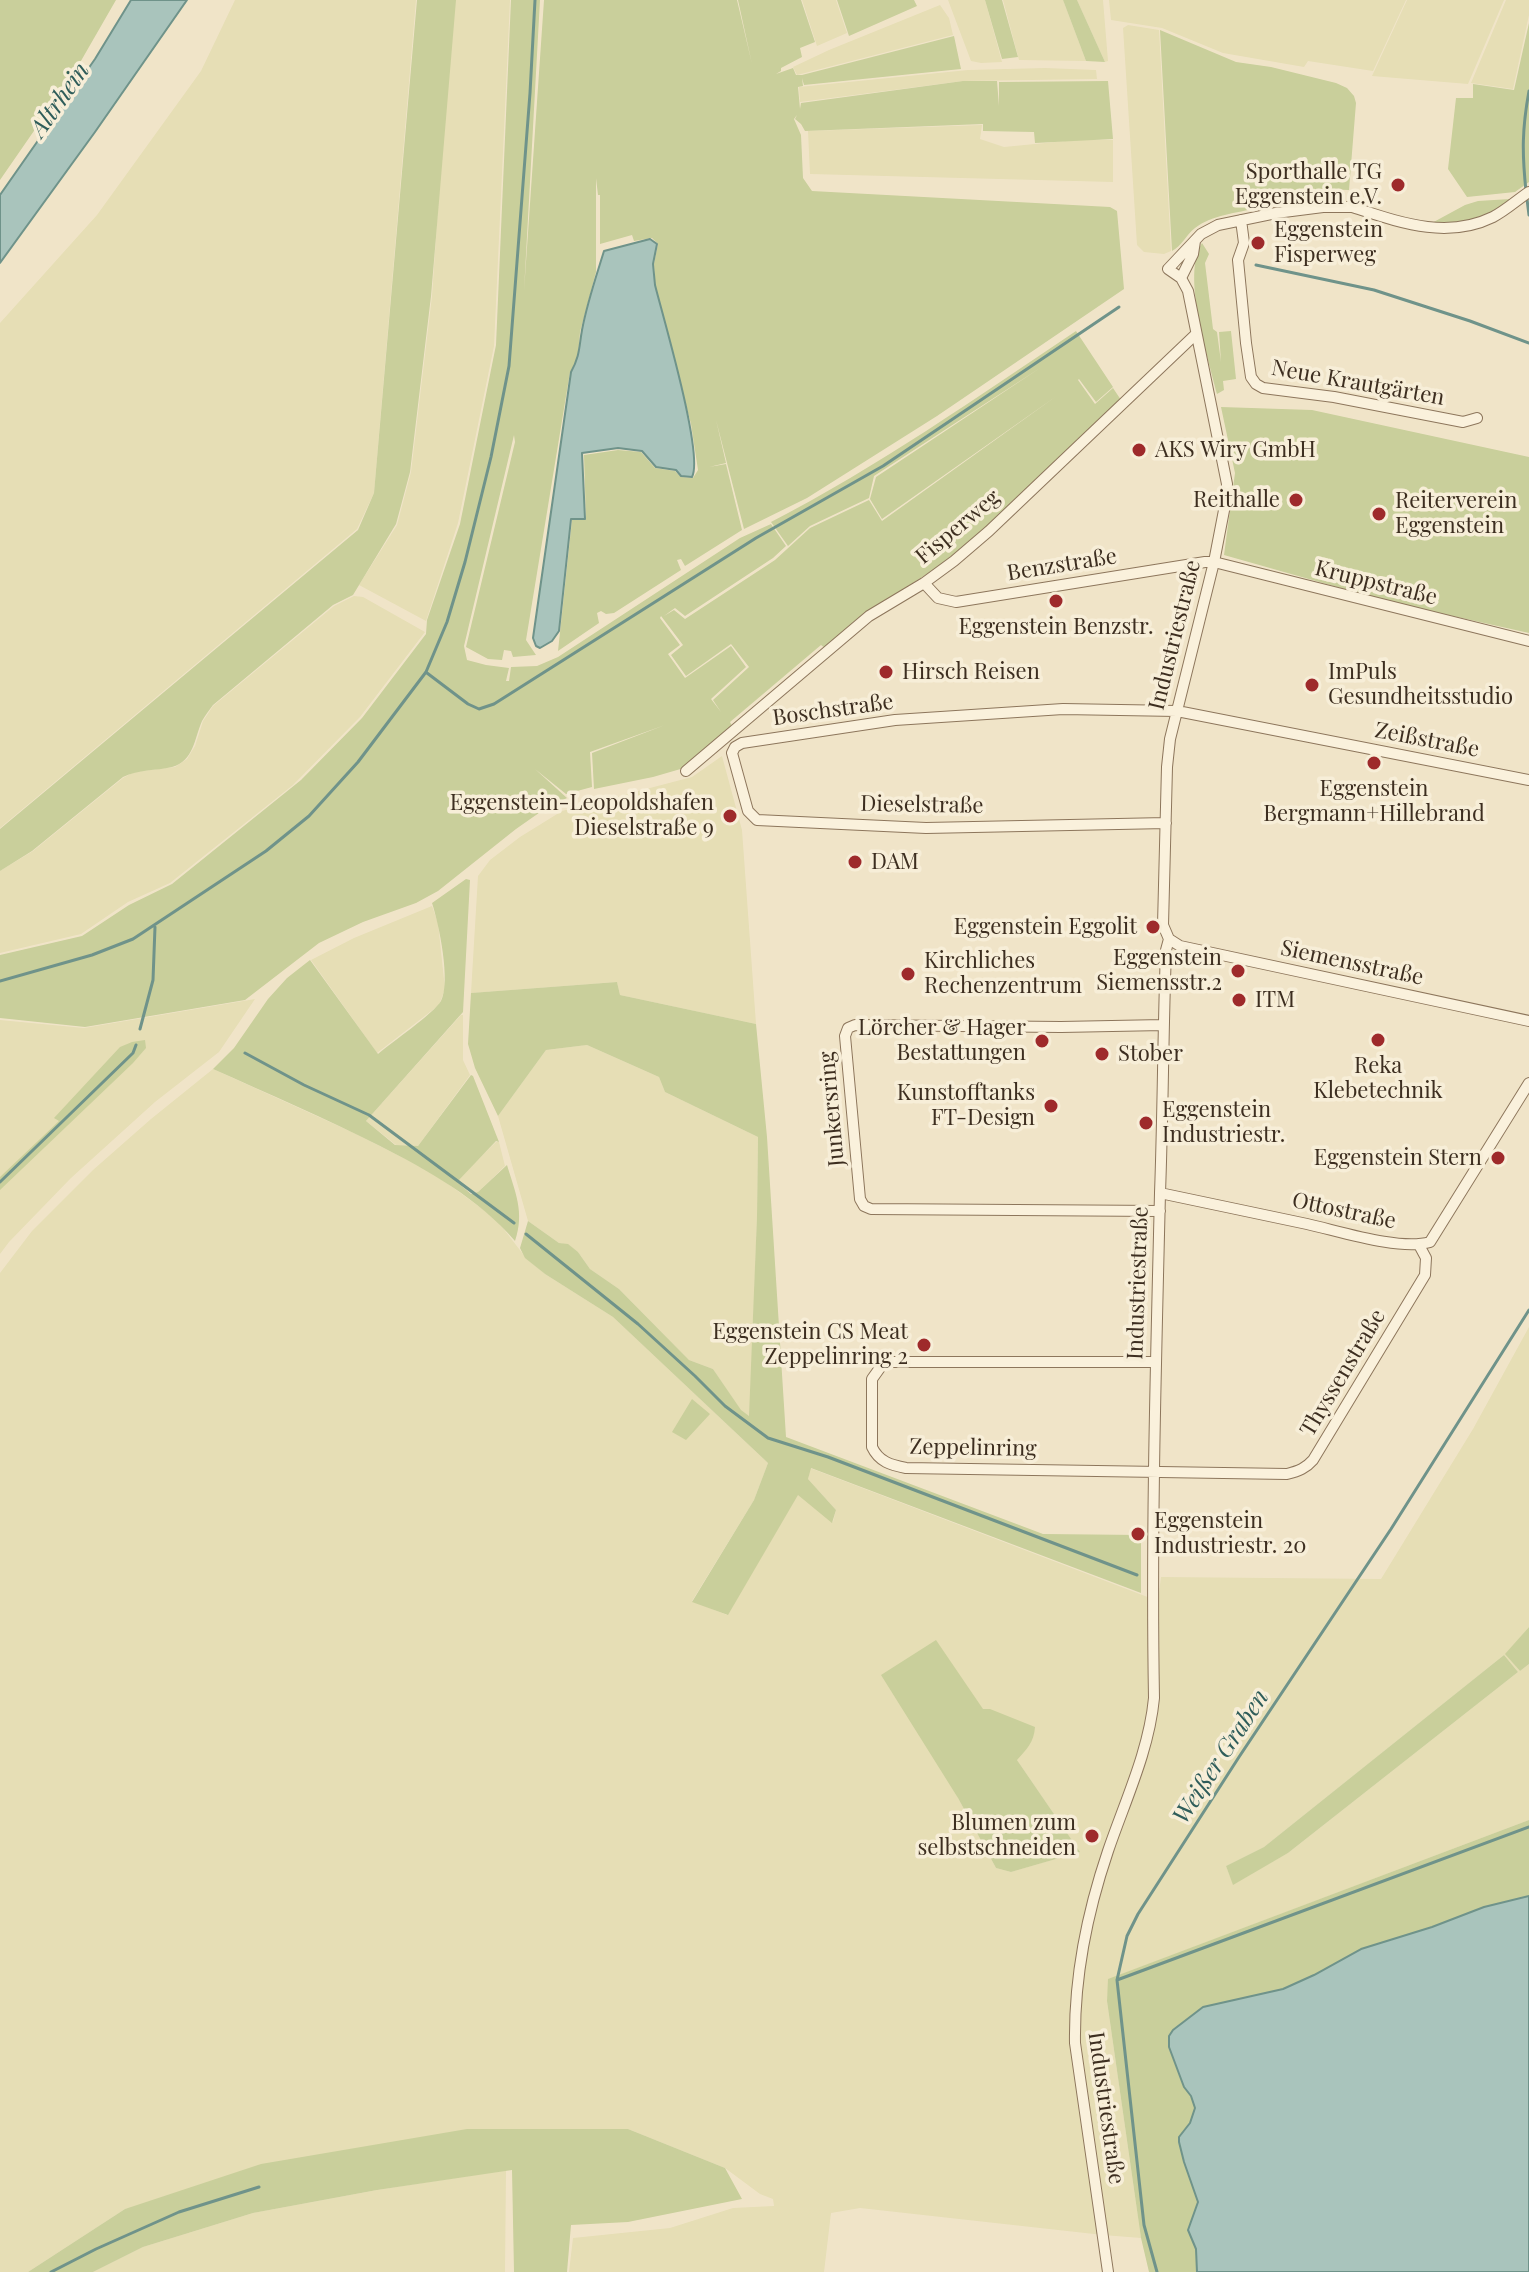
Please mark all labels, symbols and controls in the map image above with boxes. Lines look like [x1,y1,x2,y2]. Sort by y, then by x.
water label: Altrhein [24,57,96,143]
place label: Sporthalle TG Eggenstein e.V. [1235,159,1382,210]
marker: Sporthalle TG Eggenstein e.V. [1389,176,1407,194]
place label: Eggenstein Fisperweg [1274,217,1383,268]
marker: Eggenstein Fisperweg [1249,234,1267,252]
street label: Neue Krautgärten [1269,355,1447,411]
place label: AKS Wiry GmbH [1155,437,1316,463]
marker: AKS Wiry GmbH [1130,441,1148,459]
street label: Fisperweg [910,484,1006,570]
place label: Reithalle [1193,487,1280,513]
place label: Reiterverein Eggenstein [1395,488,1517,540]
marker: Reithalle [1287,491,1305,509]
marker: Reiterverein Eggenstein [1370,505,1388,523]
street label: Benzstraße [1005,543,1119,587]
street label: Kruppstraße [1312,555,1440,611]
street label: Industriestraße [1144,557,1206,713]
marker: Eggenstein Benzstr. [1047,592,1065,610]
place label: Eggenstein Benzstr. [958,614,1154,640]
place label: Hirsch Reisen [902,659,1040,685]
place label: ImPuls Gesundheitsstudio [1328,659,1513,710]
marker: Hirsch Reisen [877,663,895,681]
marker: ImPuls Gesundheitsstudio [1303,676,1321,694]
street label: Boschstraße [771,688,895,732]
street label: Zeißstraße [1373,717,1481,763]
marker: Eggenstein Bergmann+Hillebrand [1365,754,1383,772]
place label: Eggenstein Bergmann+Hillebrand [1263,776,1485,828]
place label: Eggenstein-Leopoldshafen Dieselstraße 9 [450,790,714,842]
street label: Dieselstraße [860,791,984,819]
marker: Eggenstein-Leopoldshafen Dieselstraße 9 [721,807,739,825]
place label: DAM [871,849,919,875]
marker: DAM [846,853,864,871]
place label: Eggenstein Eggolit [954,914,1137,940]
marker: Eggenstein Eggolit [1144,918,1162,936]
street label: Siemensstraße [1278,935,1426,991]
place label: Eggenstein Siemensstr.2 [1096,945,1222,996]
place label: Kirchliches Rechenzentrum [924,948,1082,1000]
marker: Eggenstein Siemensstr.2 [1229,962,1247,980]
marker: Kirchliches Rechenzentrum [899,965,917,983]
place label: ITM [1255,987,1295,1013]
marker: ITM [1230,991,1248,1009]
place label: Lörcher & Hager Bestattungen [858,1015,1026,1066]
marker: Reka Klebetechnik [1369,1031,1387,1049]
marker: Lörcher & Hager Bestattungen [1033,1032,1051,1050]
place label: Stober [1118,1041,1183,1067]
marker: Stober [1093,1045,1111,1063]
street label: Junkersring [814,1050,850,1168]
place label: Reka Klebetechnik [1313,1053,1443,1104]
place label: Kunstofftanks FT-Design [897,1080,1035,1132]
marker: Kunstofftanks FT-Design [1042,1097,1060,1115]
place label: Eggenstein Industriestr. [1162,1097,1285,1148]
marker: Eggenstein Industriestr. [1137,1114,1155,1132]
place label: Eggenstein Stern [1314,1145,1482,1171]
marker: Eggenstein Stern [1489,1149,1507,1167]
street label: Ottostraße [1290,1187,1398,1235]
street label: Industriestraße [1122,1206,1154,1360]
street label: Thyssenstraße [1295,1305,1391,1441]
place label: Eggenstein CS Meat Zeppelinring 2 [712,1319,908,1370]
marker: Eggenstein CS Meat Zeppelinring 2 [915,1336,933,1354]
street label: Zeppelinring [909,1434,1037,1462]
place label: Eggenstein Industriestr. 20 [1154,1508,1307,1560]
marker: Eggenstein Industriestr. 20 [1129,1525,1147,1543]
water label: Weißer Graben [1167,1685,1275,1829]
place label: Blumen zum selbstschneiden [918,1810,1076,1862]
marker: Blumen zum selbstschneiden [1083,1827,1101,1845]
street label: Industriestraße [1082,2030,1130,2186]

